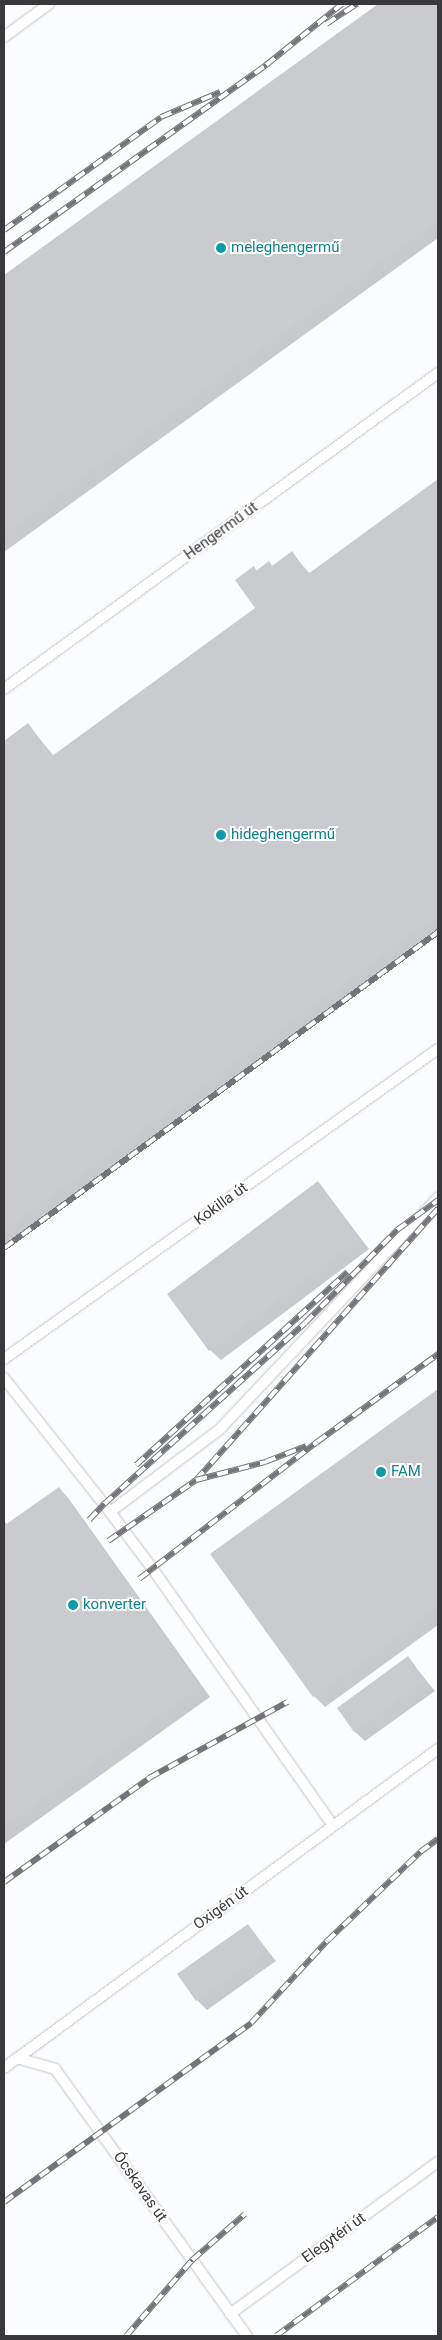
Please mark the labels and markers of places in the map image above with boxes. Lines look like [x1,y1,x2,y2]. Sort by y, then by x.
place label: meleghengermű [231,239,340,257]
marker: meleghengermű [215,242,227,254]
place label: hideghengermű [231,826,335,844]
marker: hideghengermű [215,829,227,841]
place label: FAM [391,1463,421,1481]
marker: FAM [375,1466,387,1478]
place label: konverter [83,1596,146,1614]
marker: konverter [67,1599,79,1611]

